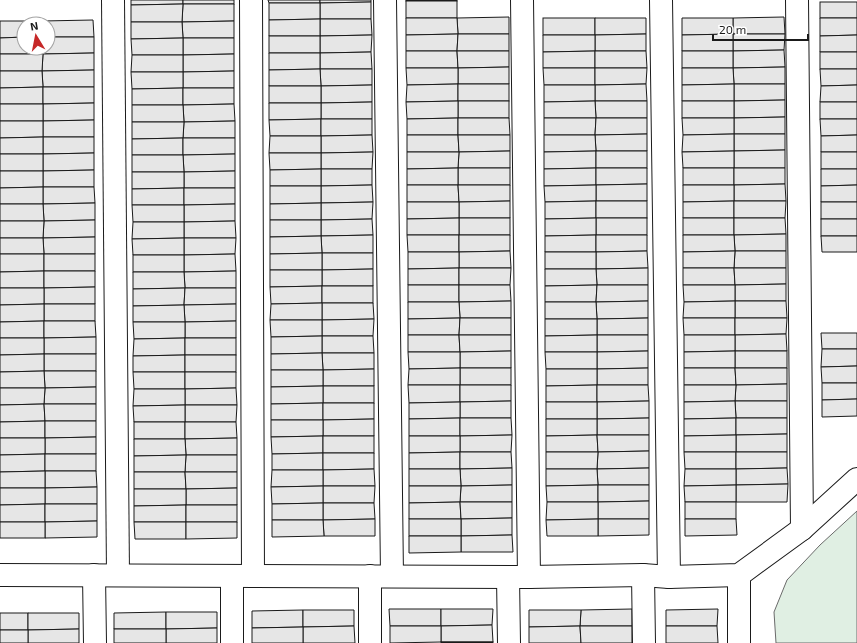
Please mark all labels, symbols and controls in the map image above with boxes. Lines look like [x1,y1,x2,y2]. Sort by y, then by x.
north arrow [16,16,56,56]
scale bar [713,16,808,42]
text: N [29,19,39,33]
text: 20 m [719,22,746,36]

